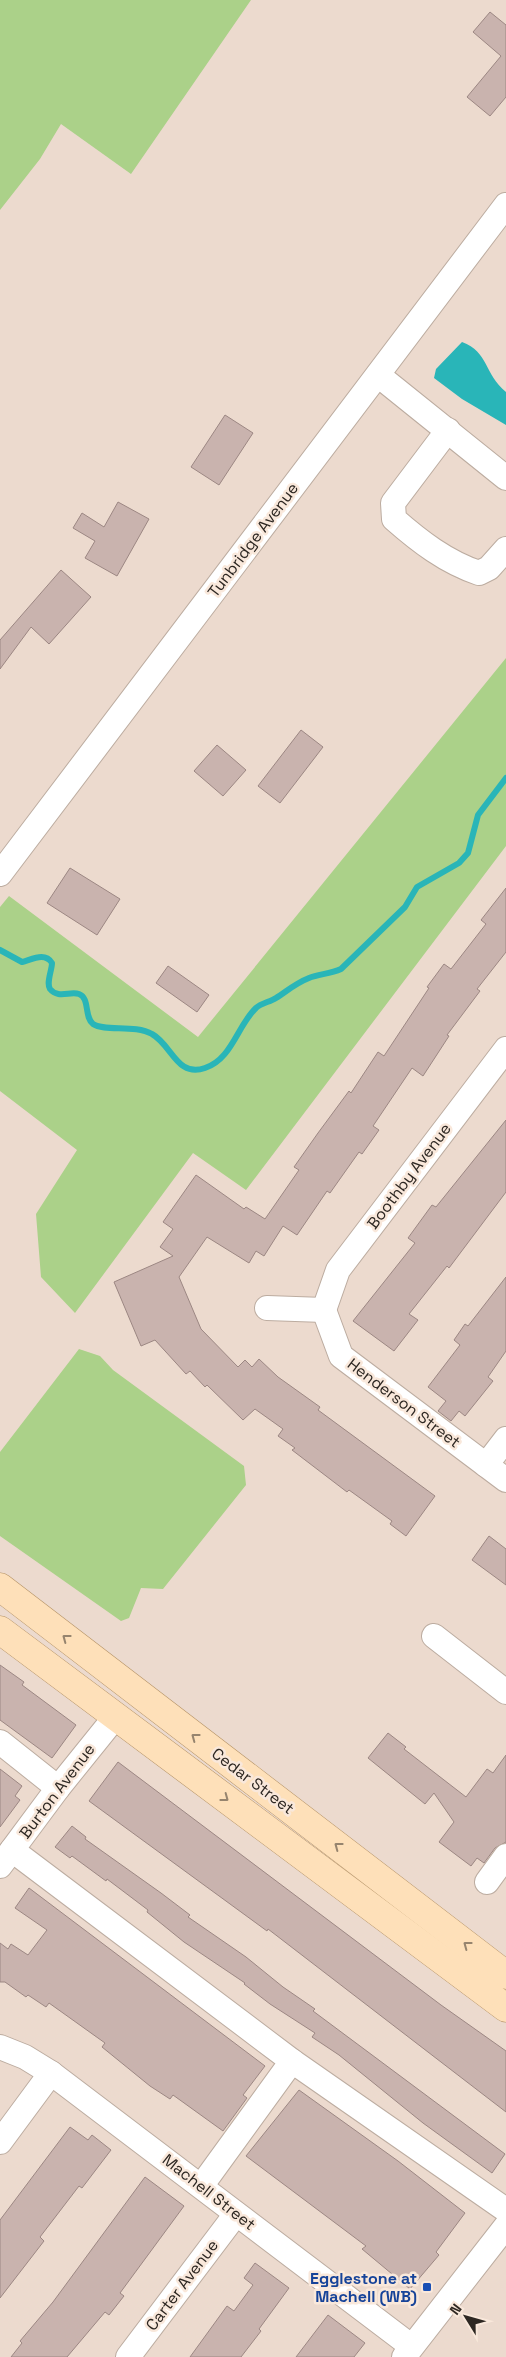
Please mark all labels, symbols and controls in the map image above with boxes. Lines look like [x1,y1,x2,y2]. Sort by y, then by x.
street label: Tunbridge Avenue [203,478,303,602]
street label: Boothby Avenue [362,1119,456,1233]
street label: Henderson Street [343,1354,465,1452]
one-way arrow [63,1636,72,1644]
one-way arrow [191,1734,201,1743]
street label: Burton Avenue [14,1739,100,1843]
street label: Cedar Street [207,1743,299,1819]
one-way arrow [219,1792,228,1800]
one-way arrow [335,1844,344,1852]
one-way arrow [464,1943,473,1951]
street label: Machell Street [158,2149,260,2235]
street label: Carter Avenue [141,2235,223,2335]
place label: Egglestone at Machell (WB) [310,2268,417,2307]
marker: Egglestone at Machell (WB) [421,2281,433,2293]
north arrow [441,2292,491,2342]
text: N [446,2300,466,2318]

